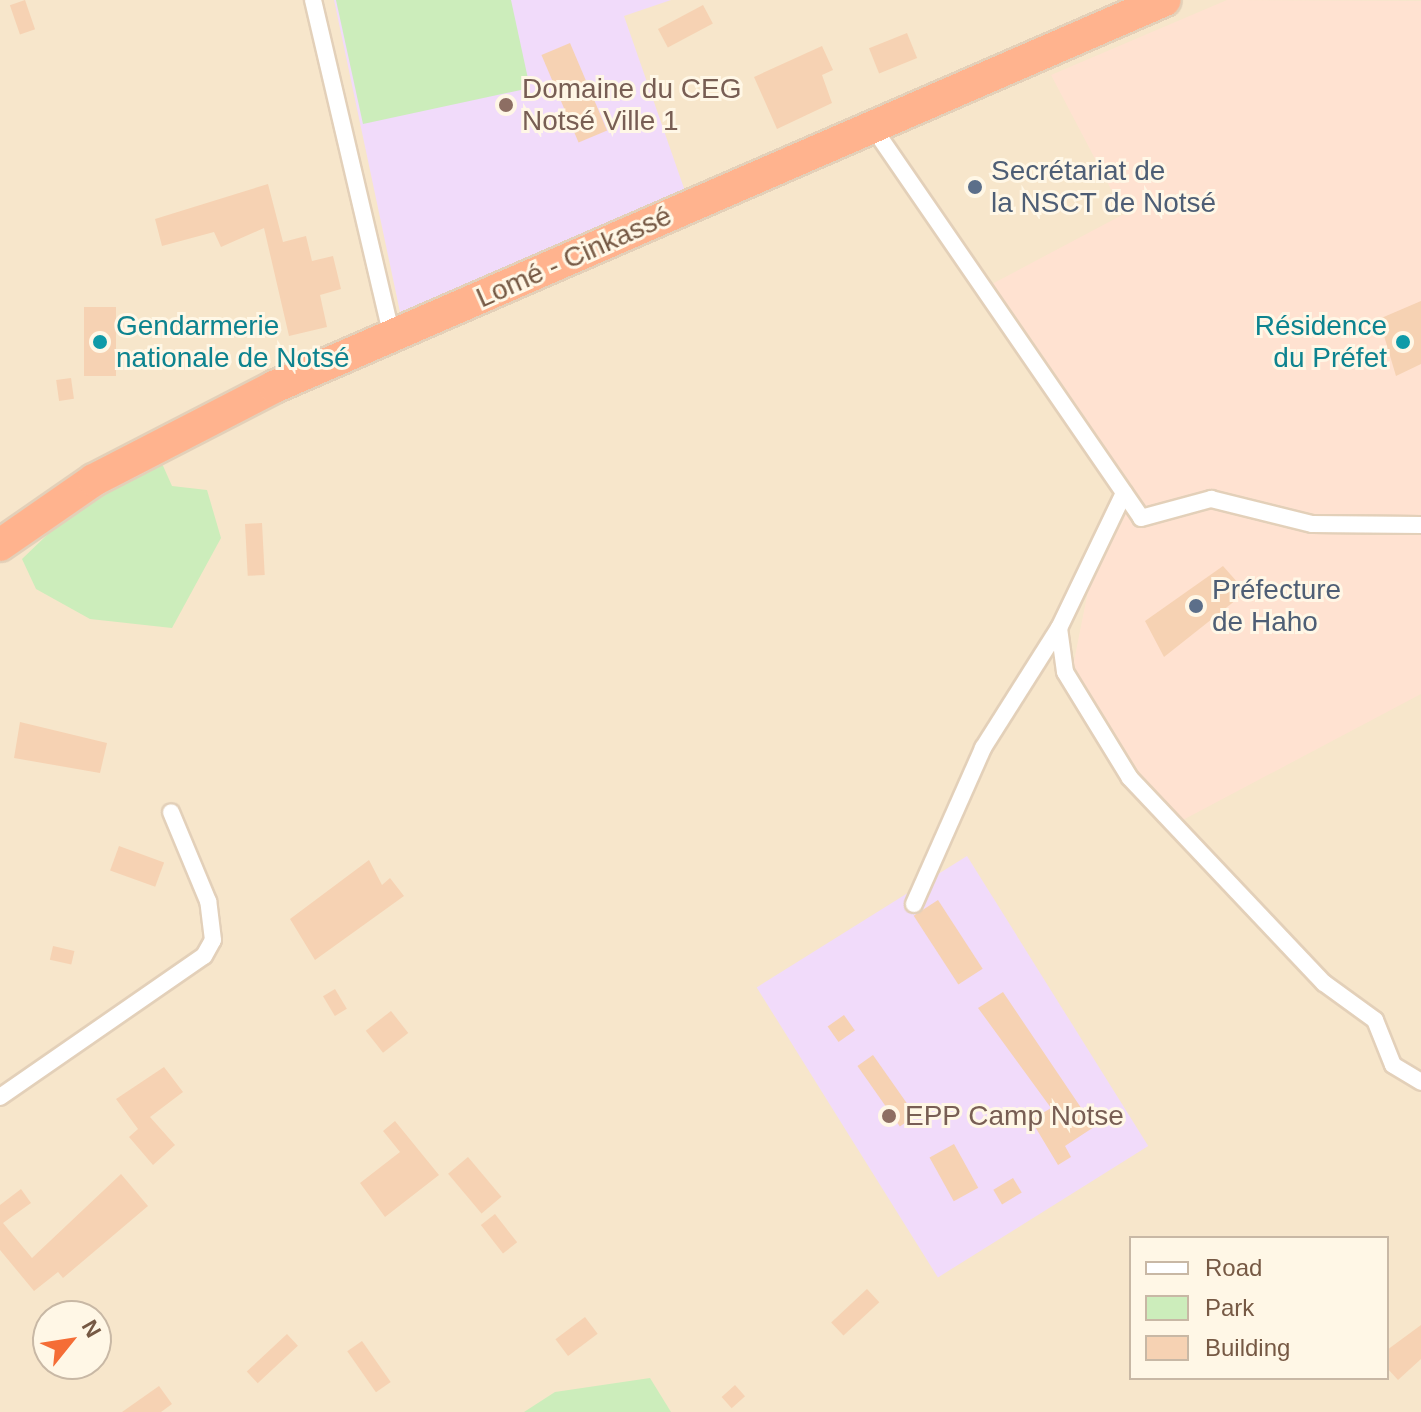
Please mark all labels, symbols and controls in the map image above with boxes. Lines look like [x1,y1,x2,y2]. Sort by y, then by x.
place label: Domaine du CEG Notsé Ville 1 [522,72,741,138]
marker: Domaine du CEG Notsé Ville 1 [497,96,515,114]
place label: Secrétariat de la NSCT de Notsé [991,154,1217,220]
marker: Secrétariat de la NSCT de Notsé [966,178,984,196]
street label: Lomé - Cinkassé [471,199,677,315]
place label: Gendarmerie nationale de Notsé [116,309,350,375]
place label: Résidence du Préfet [1255,309,1387,375]
marker: Gendarmerie nationale de Notsé [91,333,109,351]
marker: Résidence du Préfet [1394,333,1412,351]
place label: Préfecture de Haho [1212,573,1341,639]
marker: Préfecture de Haho [1187,597,1205,615]
place label: EPP Camp Notse [905,1099,1124,1133]
marker: EPP Camp Notse [880,1107,898,1125]
legend [1129,1236,1389,1380]
text: Road [1205,1254,1262,1281]
text: Park [1205,1294,1254,1321]
north arrow [32,1300,112,1380]
text: N [77,1316,106,1342]
text: Building [1205,1334,1290,1361]

